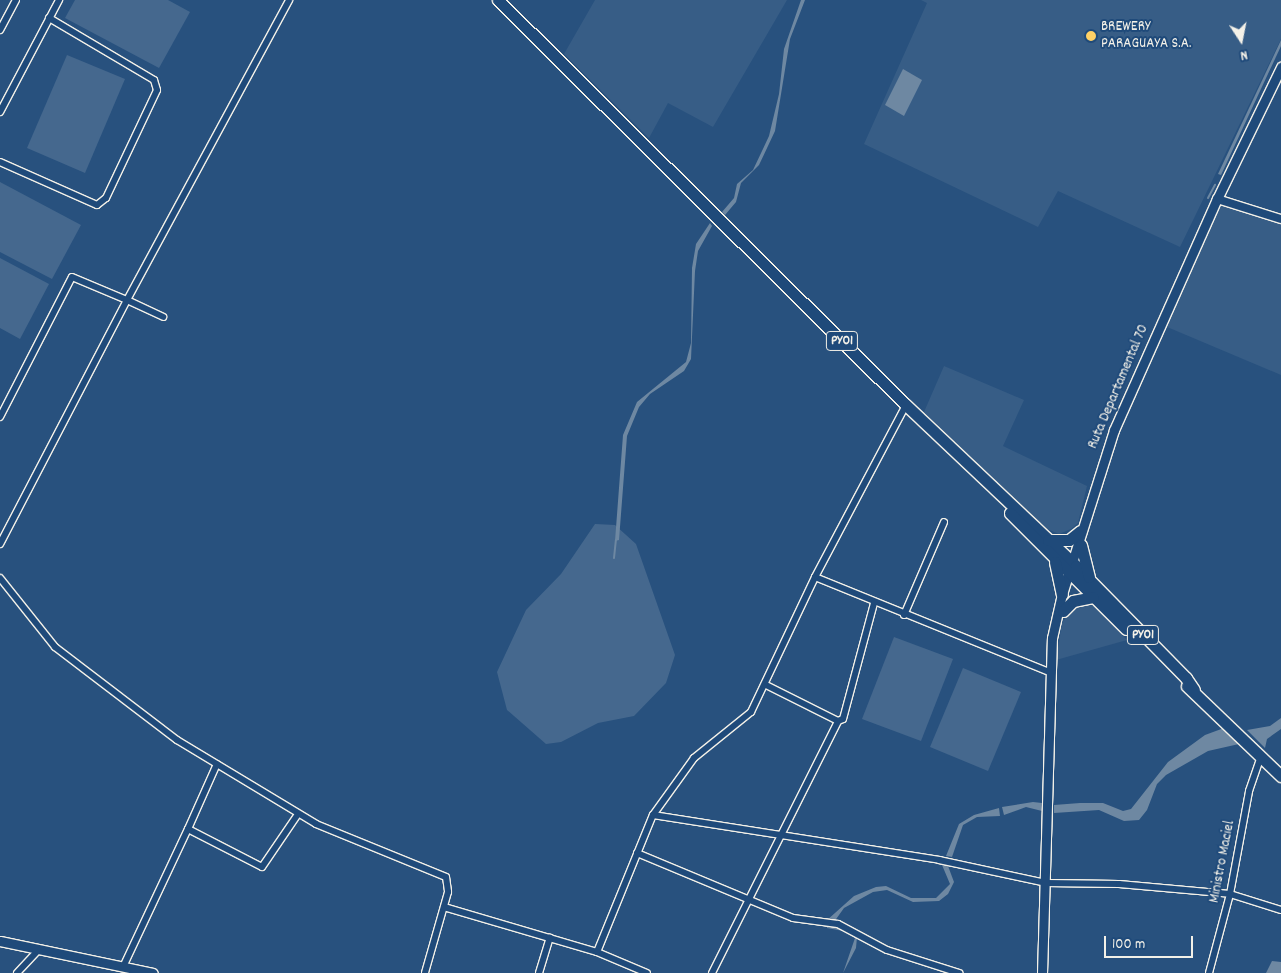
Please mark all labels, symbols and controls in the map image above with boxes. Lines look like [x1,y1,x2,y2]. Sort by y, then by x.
north arrow [1216,15,1266,65]
place label: BREWERY PARAGUAYA S.A. [1101,18,1191,53]
marker: BREWERY PARAGUAYA S.A. [1085,30,1097,42]
text: N [1239,44,1249,65]
street label: Ruta Departamental 70 [1085,322,1153,452]
road number: PY01 [826,330,858,352]
road number: PY01 [1127,624,1159,646]
street label: Ministro Maciel [1206,819,1240,905]
scale bar [1106,926,1195,958]
text: 100 m [1112,934,1145,956]

